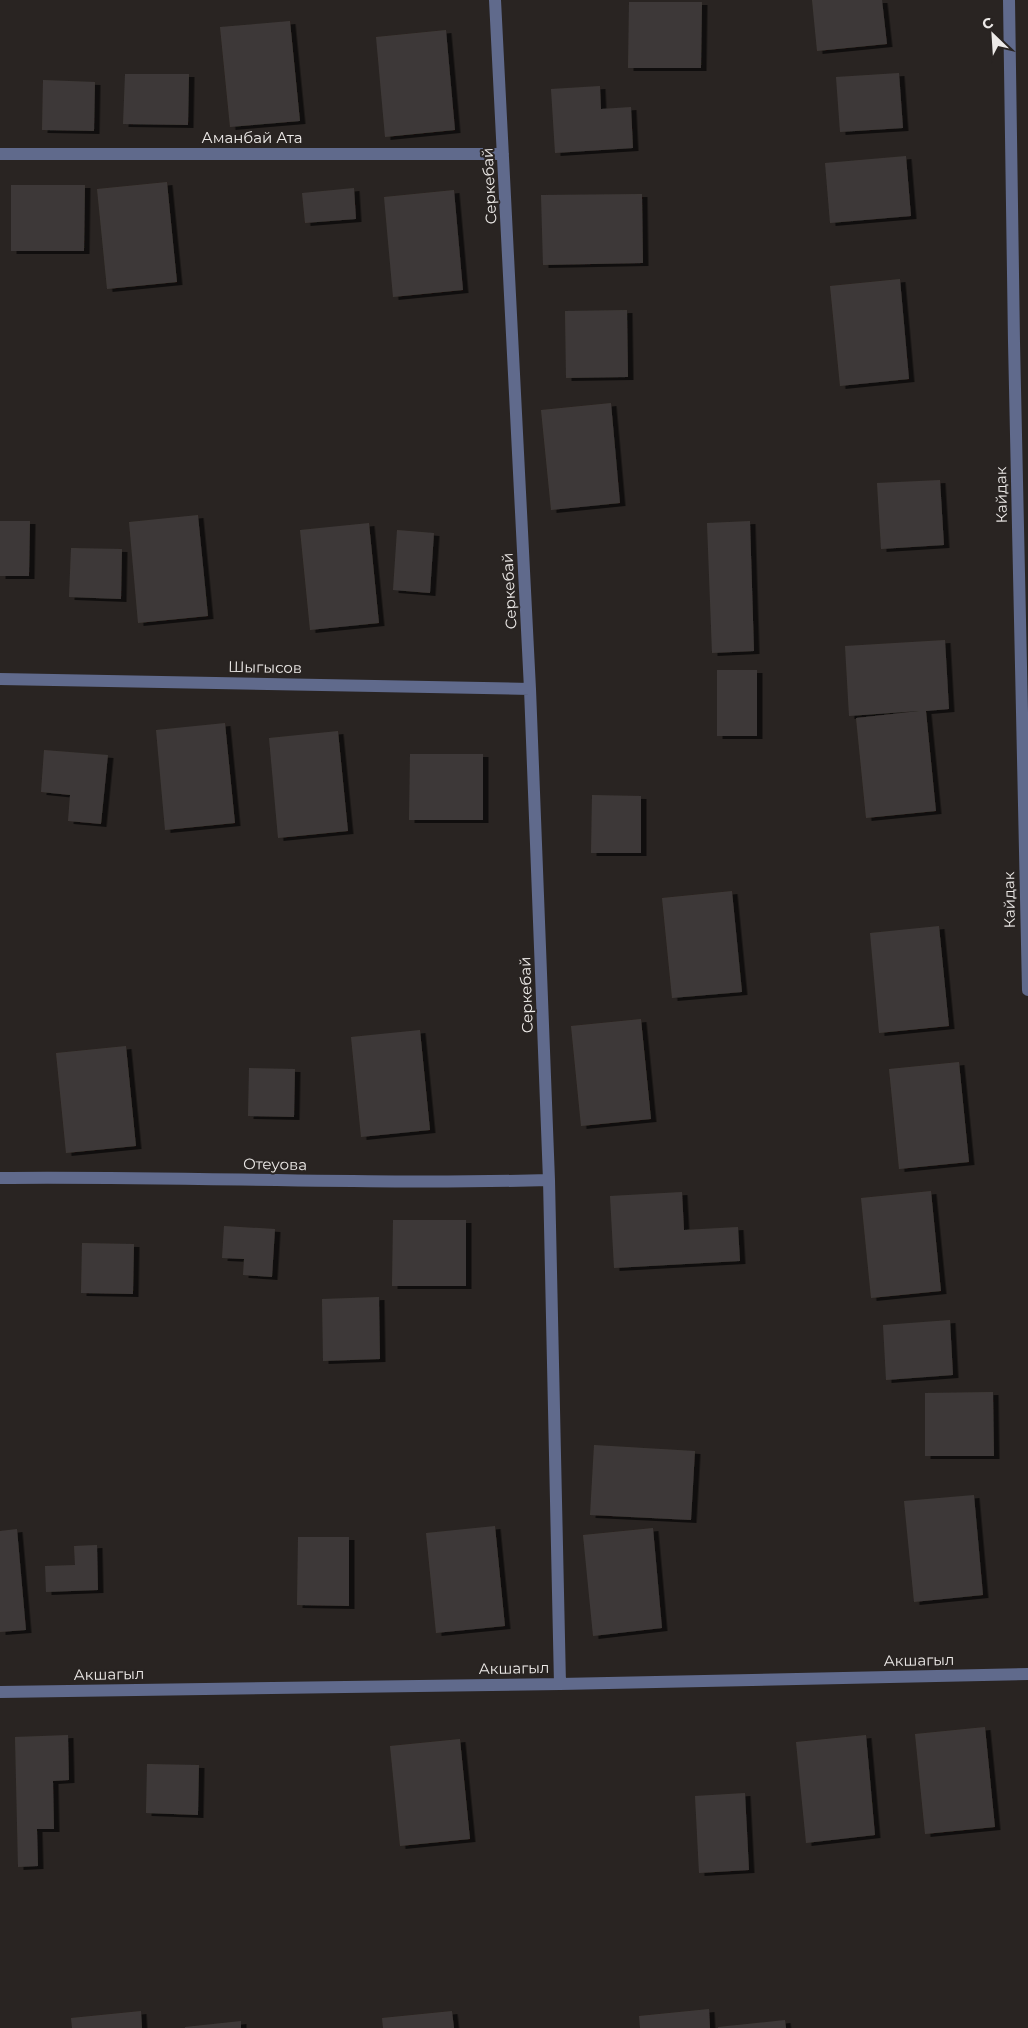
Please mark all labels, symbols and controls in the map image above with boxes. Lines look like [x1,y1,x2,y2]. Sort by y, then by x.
north arrow [968,10,1018,60]
text: С [979,13,996,34]
street label: Аманбай Ата [201,128,303,147]
street label: Серкебай [478,147,500,225]
street label: Кайдак [991,466,1011,523]
street label: Серкебай [498,552,520,630]
street label: Шыгысов [228,657,302,677]
street label: Кайдак [999,871,1019,928]
street label: Серкебай [515,956,537,1034]
street label: Отеуова [243,1154,307,1174]
street label: Акшагыл [883,1650,955,1670]
street label: Акшагыл [478,1658,550,1678]
street label: Акшагыл [73,1664,145,1684]

